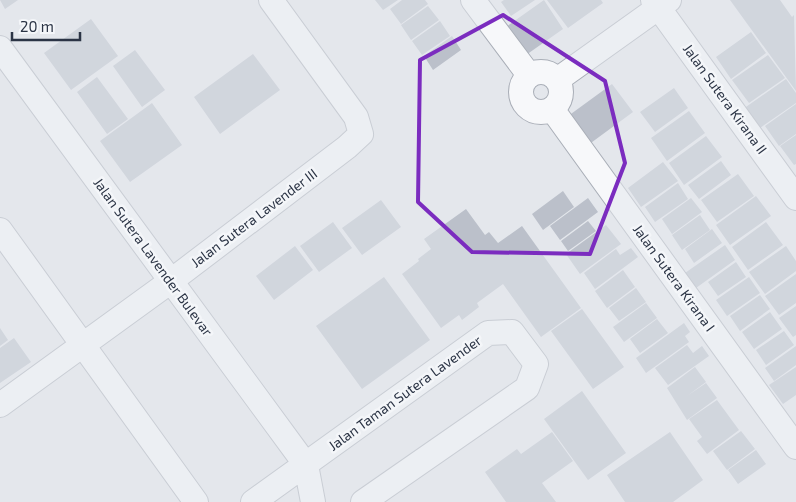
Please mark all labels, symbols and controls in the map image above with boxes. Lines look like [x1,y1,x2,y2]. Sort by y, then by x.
scale bar [12,10,80,42]
text: 20 m [20,17,54,35]
street label: Jalan Sutera Kirana II [680,40,771,157]
street label: Jalan Sutera Lavender III [187,165,320,271]
street label: Jalan Sutera Lavender Bulevar [90,174,217,339]
street label: Jalan Sutera Kirana I [630,221,719,335]
street label: Jalan Taman Sutera Lavender [325,331,485,454]

